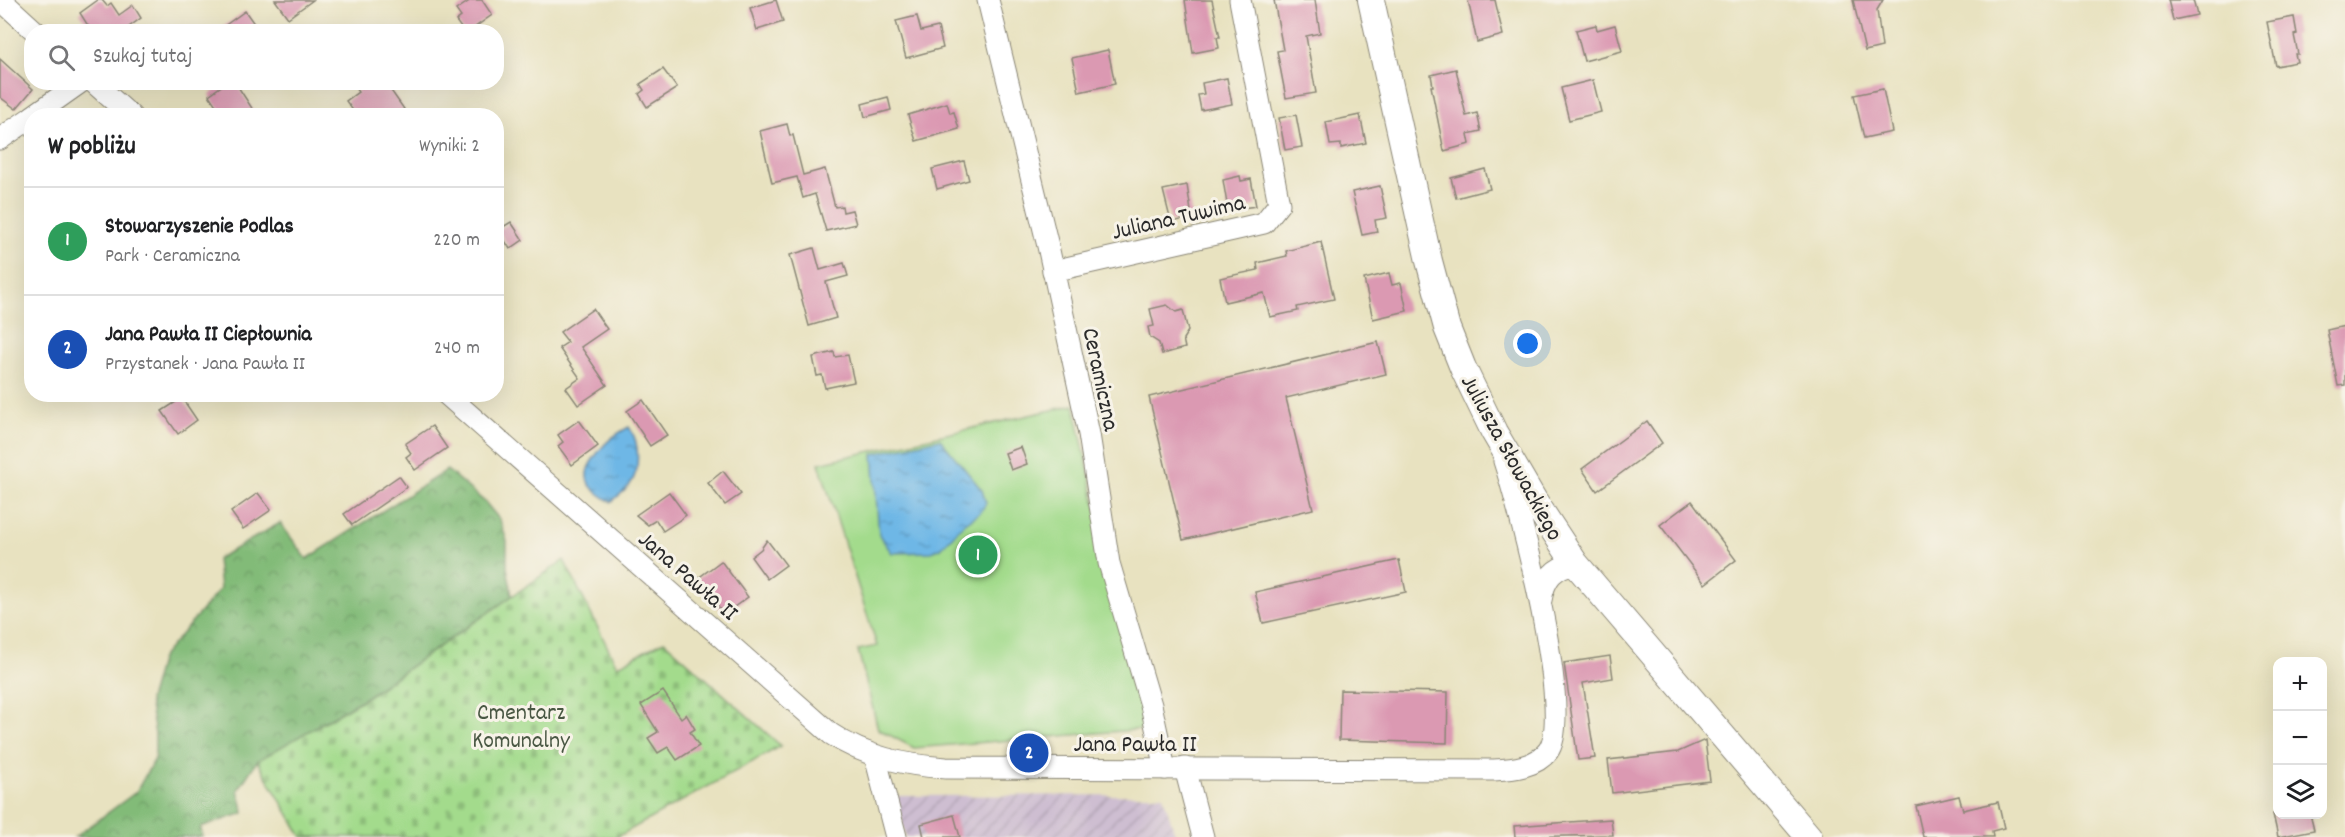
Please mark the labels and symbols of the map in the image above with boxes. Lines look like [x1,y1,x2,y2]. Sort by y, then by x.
street label: Juliana Tuwima [1109,187,1249,251]
street label: Ceramiczna [1072,325,1127,435]
your location [1513,329,1542,358]
street label: Juliusza Słowackiego [1451,369,1570,548]
street label: Jana Pawła II [629,524,745,631]
pin: 1 [958,532,998,578]
park label: Cmentarz Komunalny [472,697,571,759]
street label: Jana Pawła II [1073,729,1197,763]
pin: 2 [1010,730,1048,776]

